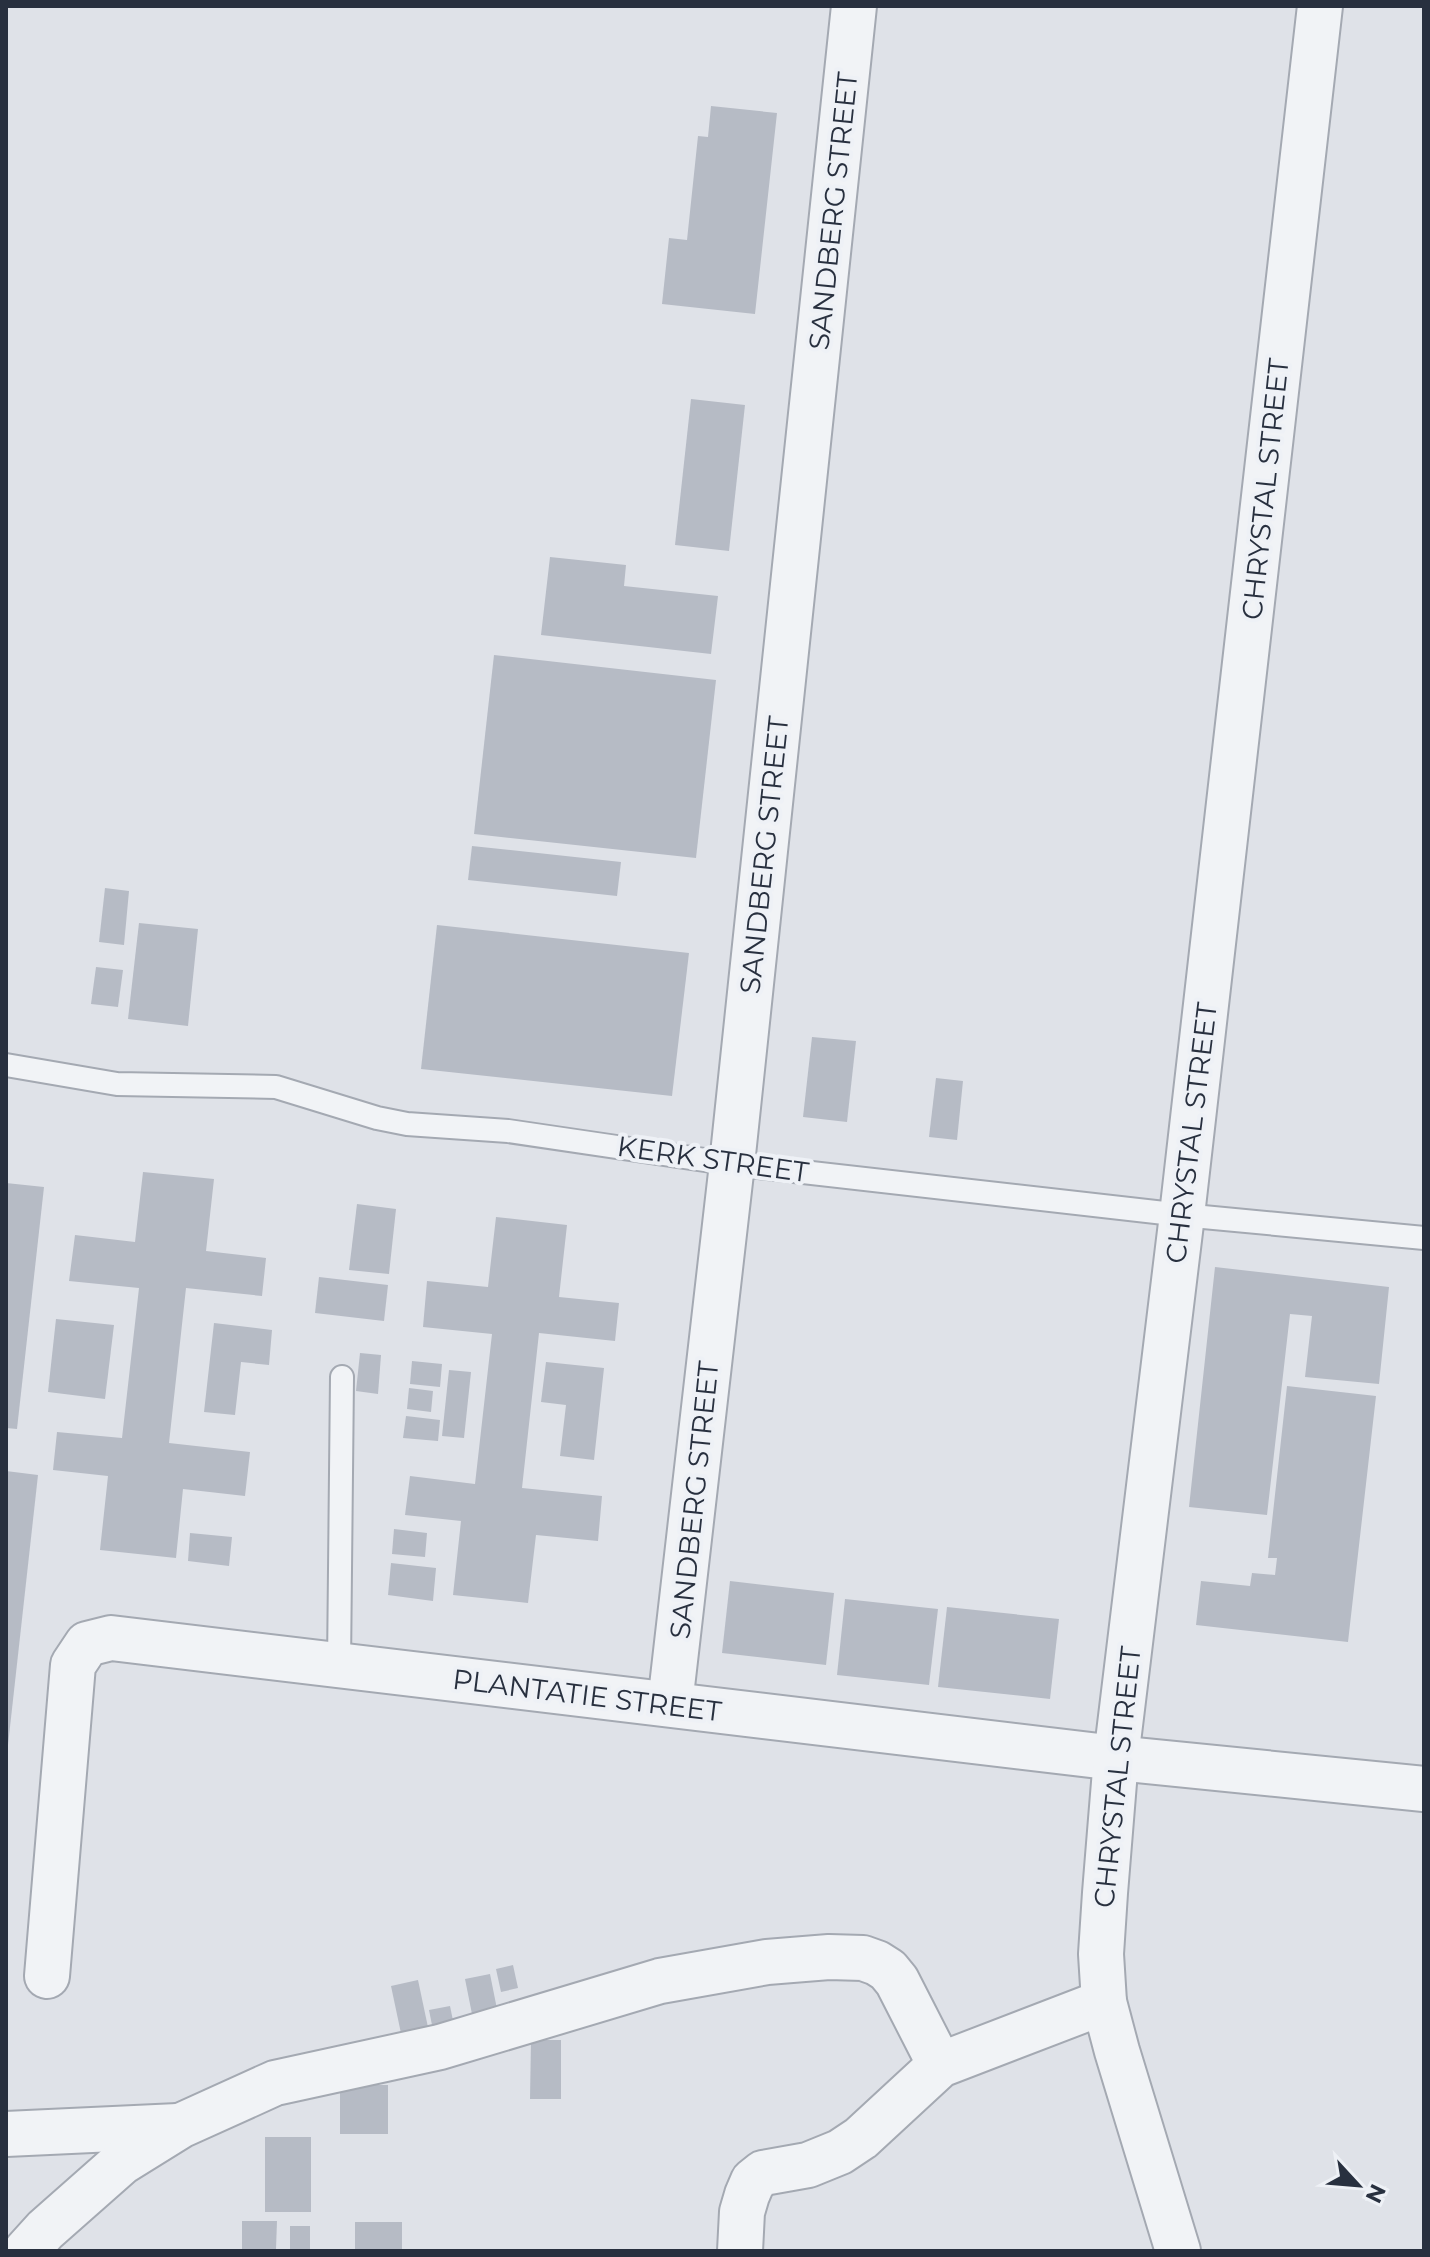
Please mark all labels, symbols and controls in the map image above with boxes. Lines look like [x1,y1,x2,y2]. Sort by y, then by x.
street label: SANDBERG STREET [802,70,864,352]
street label: CHRYSTAL STREET [1234,357,1296,621]
street label: SANDBERG STREET [733,714,795,996]
street label: CHRYSTAL STREET [1158,1001,1224,1265]
street label: KERK STREET [615,1129,811,1189]
street label: SANDBERG STREET [663,1359,725,1641]
street label: CHRYSTAL STREET [1086,1645,1148,1909]
street label: PLANTATIE STREET [451,1662,723,1728]
north arrow [1318,2145,1398,2225]
text: N [1359,2180,1392,2207]

